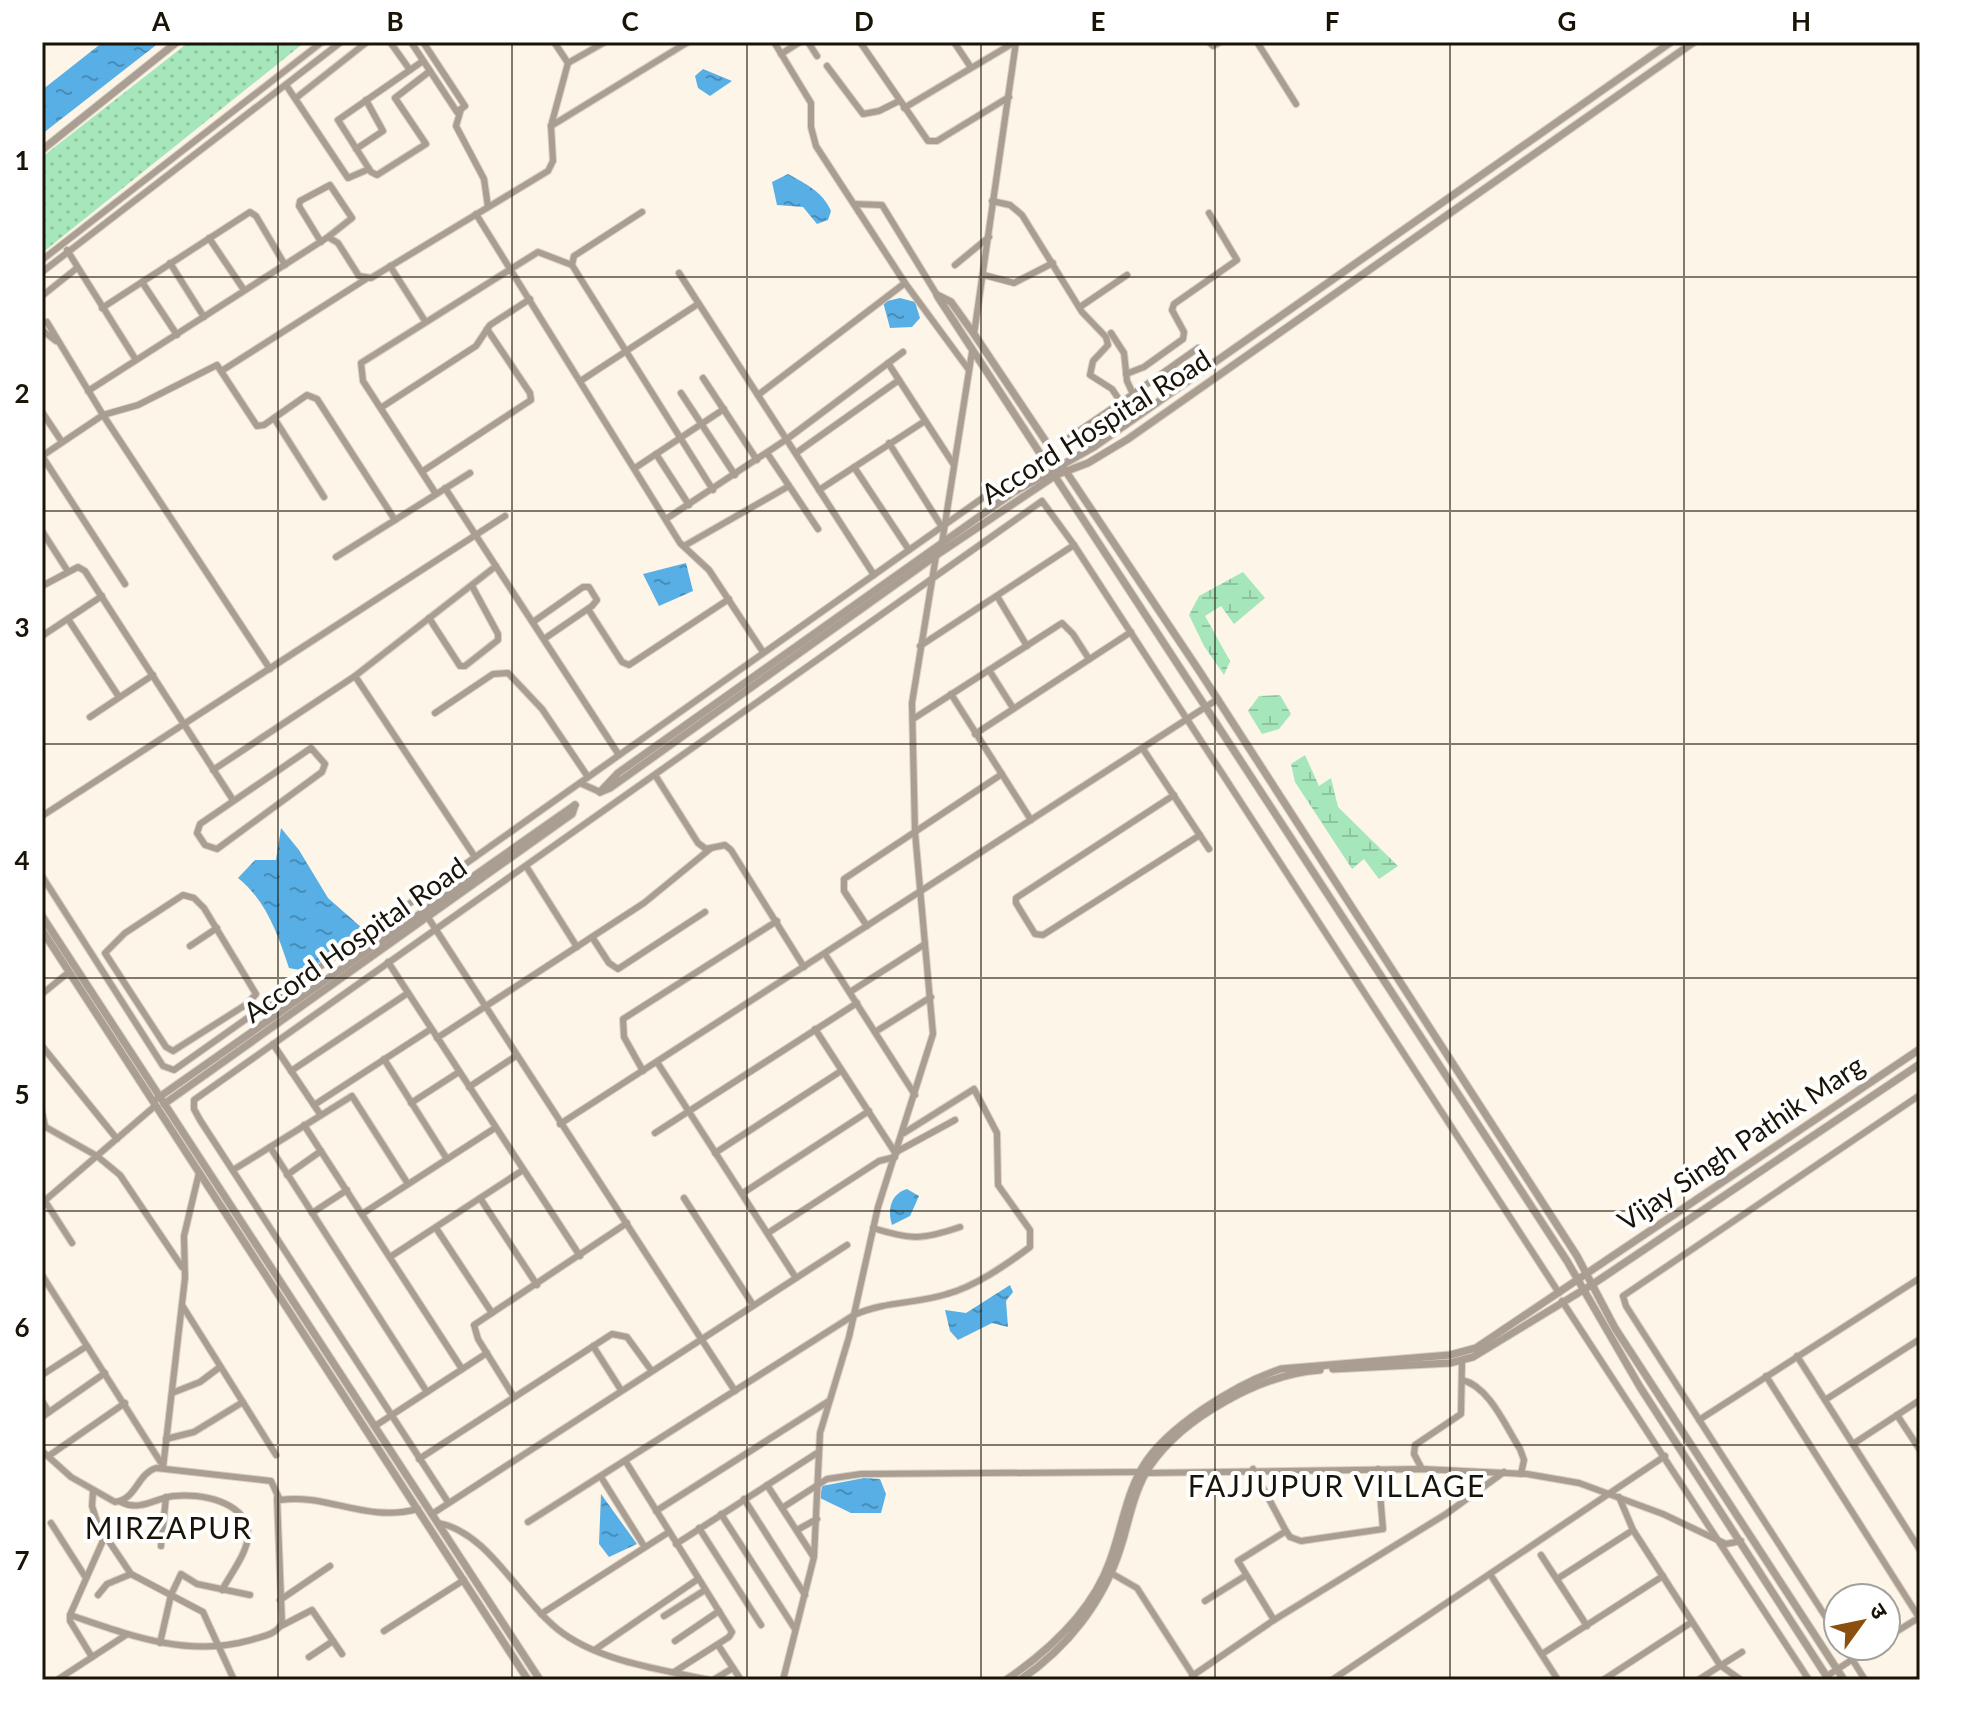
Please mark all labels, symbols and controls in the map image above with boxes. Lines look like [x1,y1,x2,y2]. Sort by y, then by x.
text: A [151,5,171,37]
text: B [386,5,404,37]
text: C [621,5,639,37]
text: D [854,5,874,37]
text: E [1091,5,1105,37]
text: F [1325,5,1339,37]
text: G [1558,5,1576,37]
text: H [1791,5,1811,37]
text: 1 [14,144,30,176]
street label: Accord Hospital Road [974,342,1217,511]
text: 2 [14,377,30,409]
text: 3 [14,611,30,643]
text: 4 [14,844,30,876]
street label: Accord Hospital Road [236,849,472,1029]
street label: Vijay Singh Pathik Marg [1611,1047,1870,1237]
text: 5 [14,1078,30,1110]
text: 6 [14,1311,30,1343]
district label: FAJJUPUR VILLAGE [1188,1467,1486,1503]
district label: MIRZAPUR [85,1509,253,1545]
text: 7 [14,1544,30,1576]
north arrow [1822,1582,1902,1662]
text: उ [1864,1598,1895,1625]

